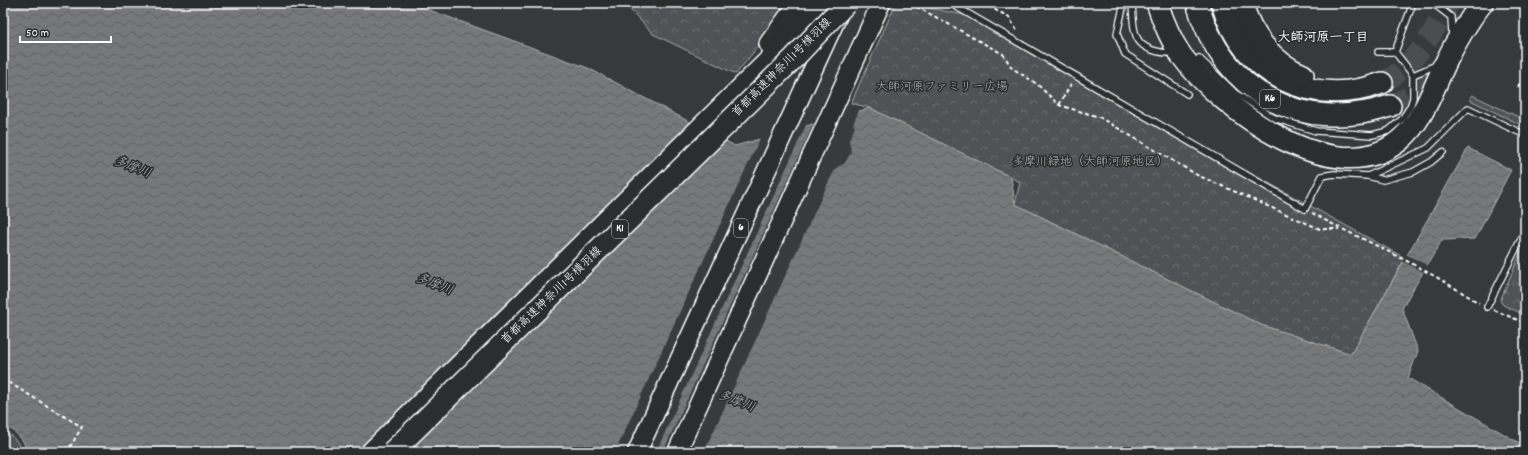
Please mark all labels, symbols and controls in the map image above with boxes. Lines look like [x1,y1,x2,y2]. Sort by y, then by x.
street label: 首都高速神奈川1号横羽線 [728,14,836,122]
scale bar [20,18,111,44]
text: 50 m [26,25,49,42]
district label: 大師河原一丁目 [1277,29,1369,48]
park label: 大師河原ファミリー広場 [876,79,1008,96]
road number: K6 [1260,90,1280,108]
water label: 多摩川 [110,152,154,184]
park label: 多摩川緑地（大師河原地区） [1012,154,1168,171]
road number: 6 [734,219,748,237]
road number: K1 [612,220,628,238]
street label: 首都高速神奈川1号横羽線 [498,243,606,349]
water label: 多摩川 [412,269,456,301]
water label: 多摩川 [714,386,758,418]

